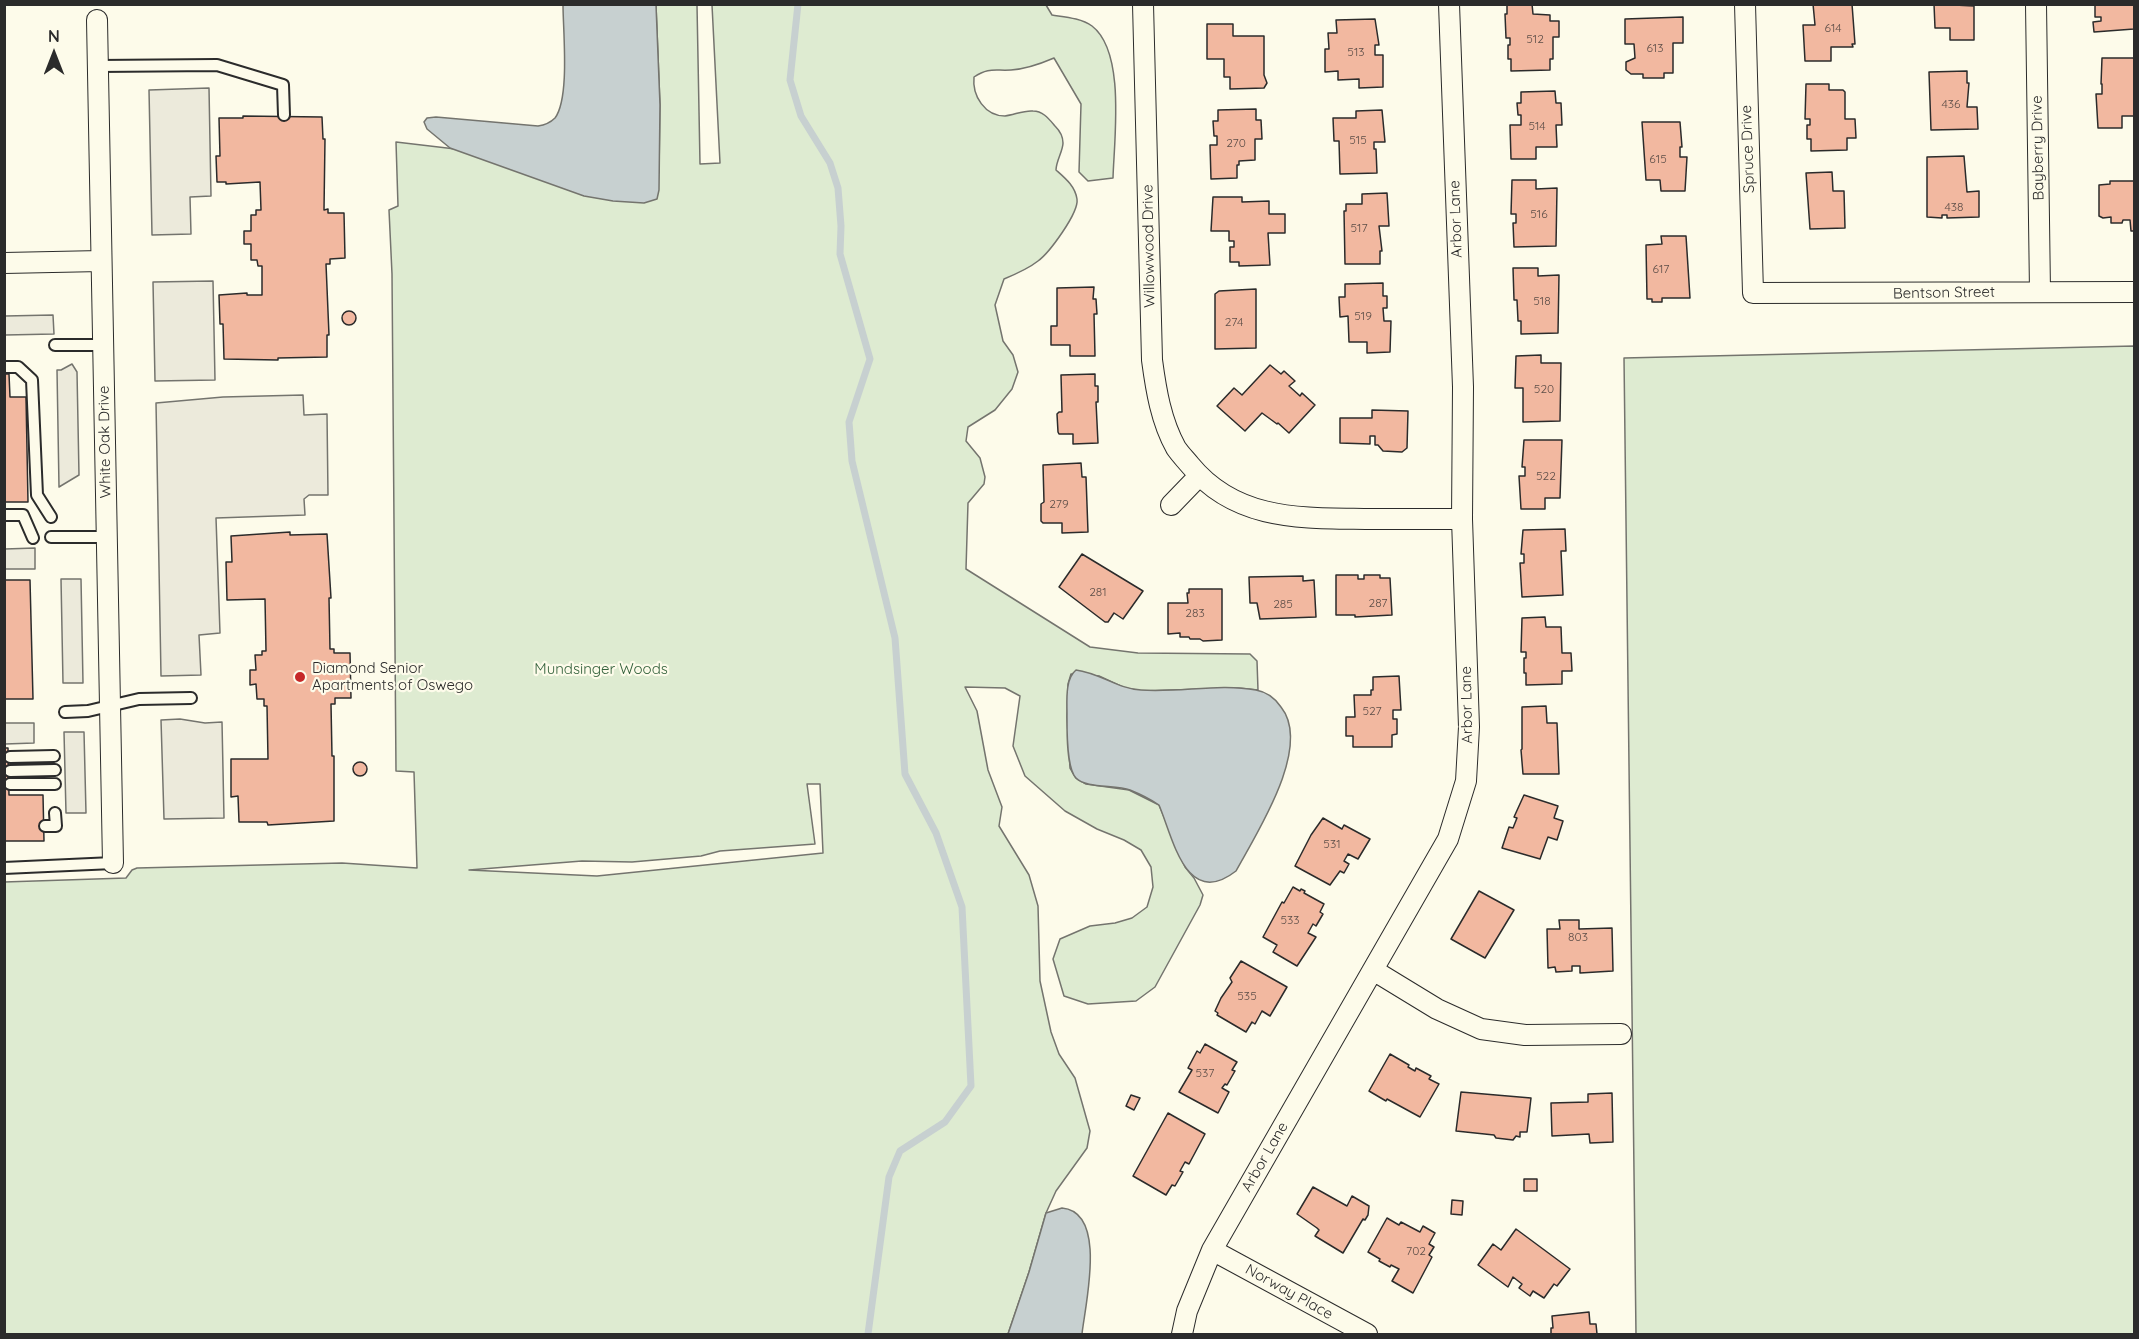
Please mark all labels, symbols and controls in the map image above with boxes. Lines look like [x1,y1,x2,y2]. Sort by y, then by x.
house number: 614 [1825,21,1841,35]
north arrow [24,24,84,84]
text: N [48,26,60,46]
house number: 512 [1526,32,1544,46]
house number: 613 [1646,41,1664,55]
house number: 513 [1347,45,1365,59]
street label: Bayberry Drive [2028,95,2048,201]
house number: 436 [1941,97,1961,111]
street label: Spruce Drive [1737,105,1759,193]
house number: 514 [1528,119,1546,133]
house number: 515 [1349,133,1367,147]
house number: 270 [1226,136,1246,150]
house number: 615 [1649,152,1667,166]
street label: Arbor Lane [1446,180,1466,258]
street label: Willowwood Drive [1139,184,1159,308]
house number: 438 [1944,200,1964,214]
house number: 516 [1530,207,1548,221]
house number: 517 [1350,221,1368,235]
house number: 617 [1653,262,1669,276]
street label: Bentson Street [1893,283,1995,303]
house number: 518 [1533,294,1551,308]
house number: 519 [1354,309,1372,323]
house number: 274 [1225,315,1243,329]
house number: 520 [1534,382,1554,396]
street label: White Oak Drive [95,386,115,498]
house number: 522 [1536,469,1556,483]
house number: 279 [1049,497,1069,511]
house number: 281 [1089,585,1107,599]
house number: 287 [1369,596,1387,610]
house number: 285 [1273,597,1293,611]
house number: 283 [1185,606,1205,620]
place label: Diamond Senior Apartments of Oswego [312,659,473,694]
park label: Mundsinger Woods [534,660,668,678]
street label: Arbor Lane [1457,666,1477,744]
marker: Diamond Senior Apartments of Oswego [293,670,307,684]
house number: 527 [1362,704,1382,718]
house number: 531 [1323,837,1341,851]
house number: 533 [1280,913,1300,927]
house number: 803 [1568,930,1588,944]
house number: 535 [1237,989,1257,1003]
house number: 537 [1196,1066,1214,1080]
street label: Arbor Lane [1238,1119,1292,1195]
house number: 702 [1406,1244,1426,1258]
street label: Norway Place [1242,1261,1336,1323]

